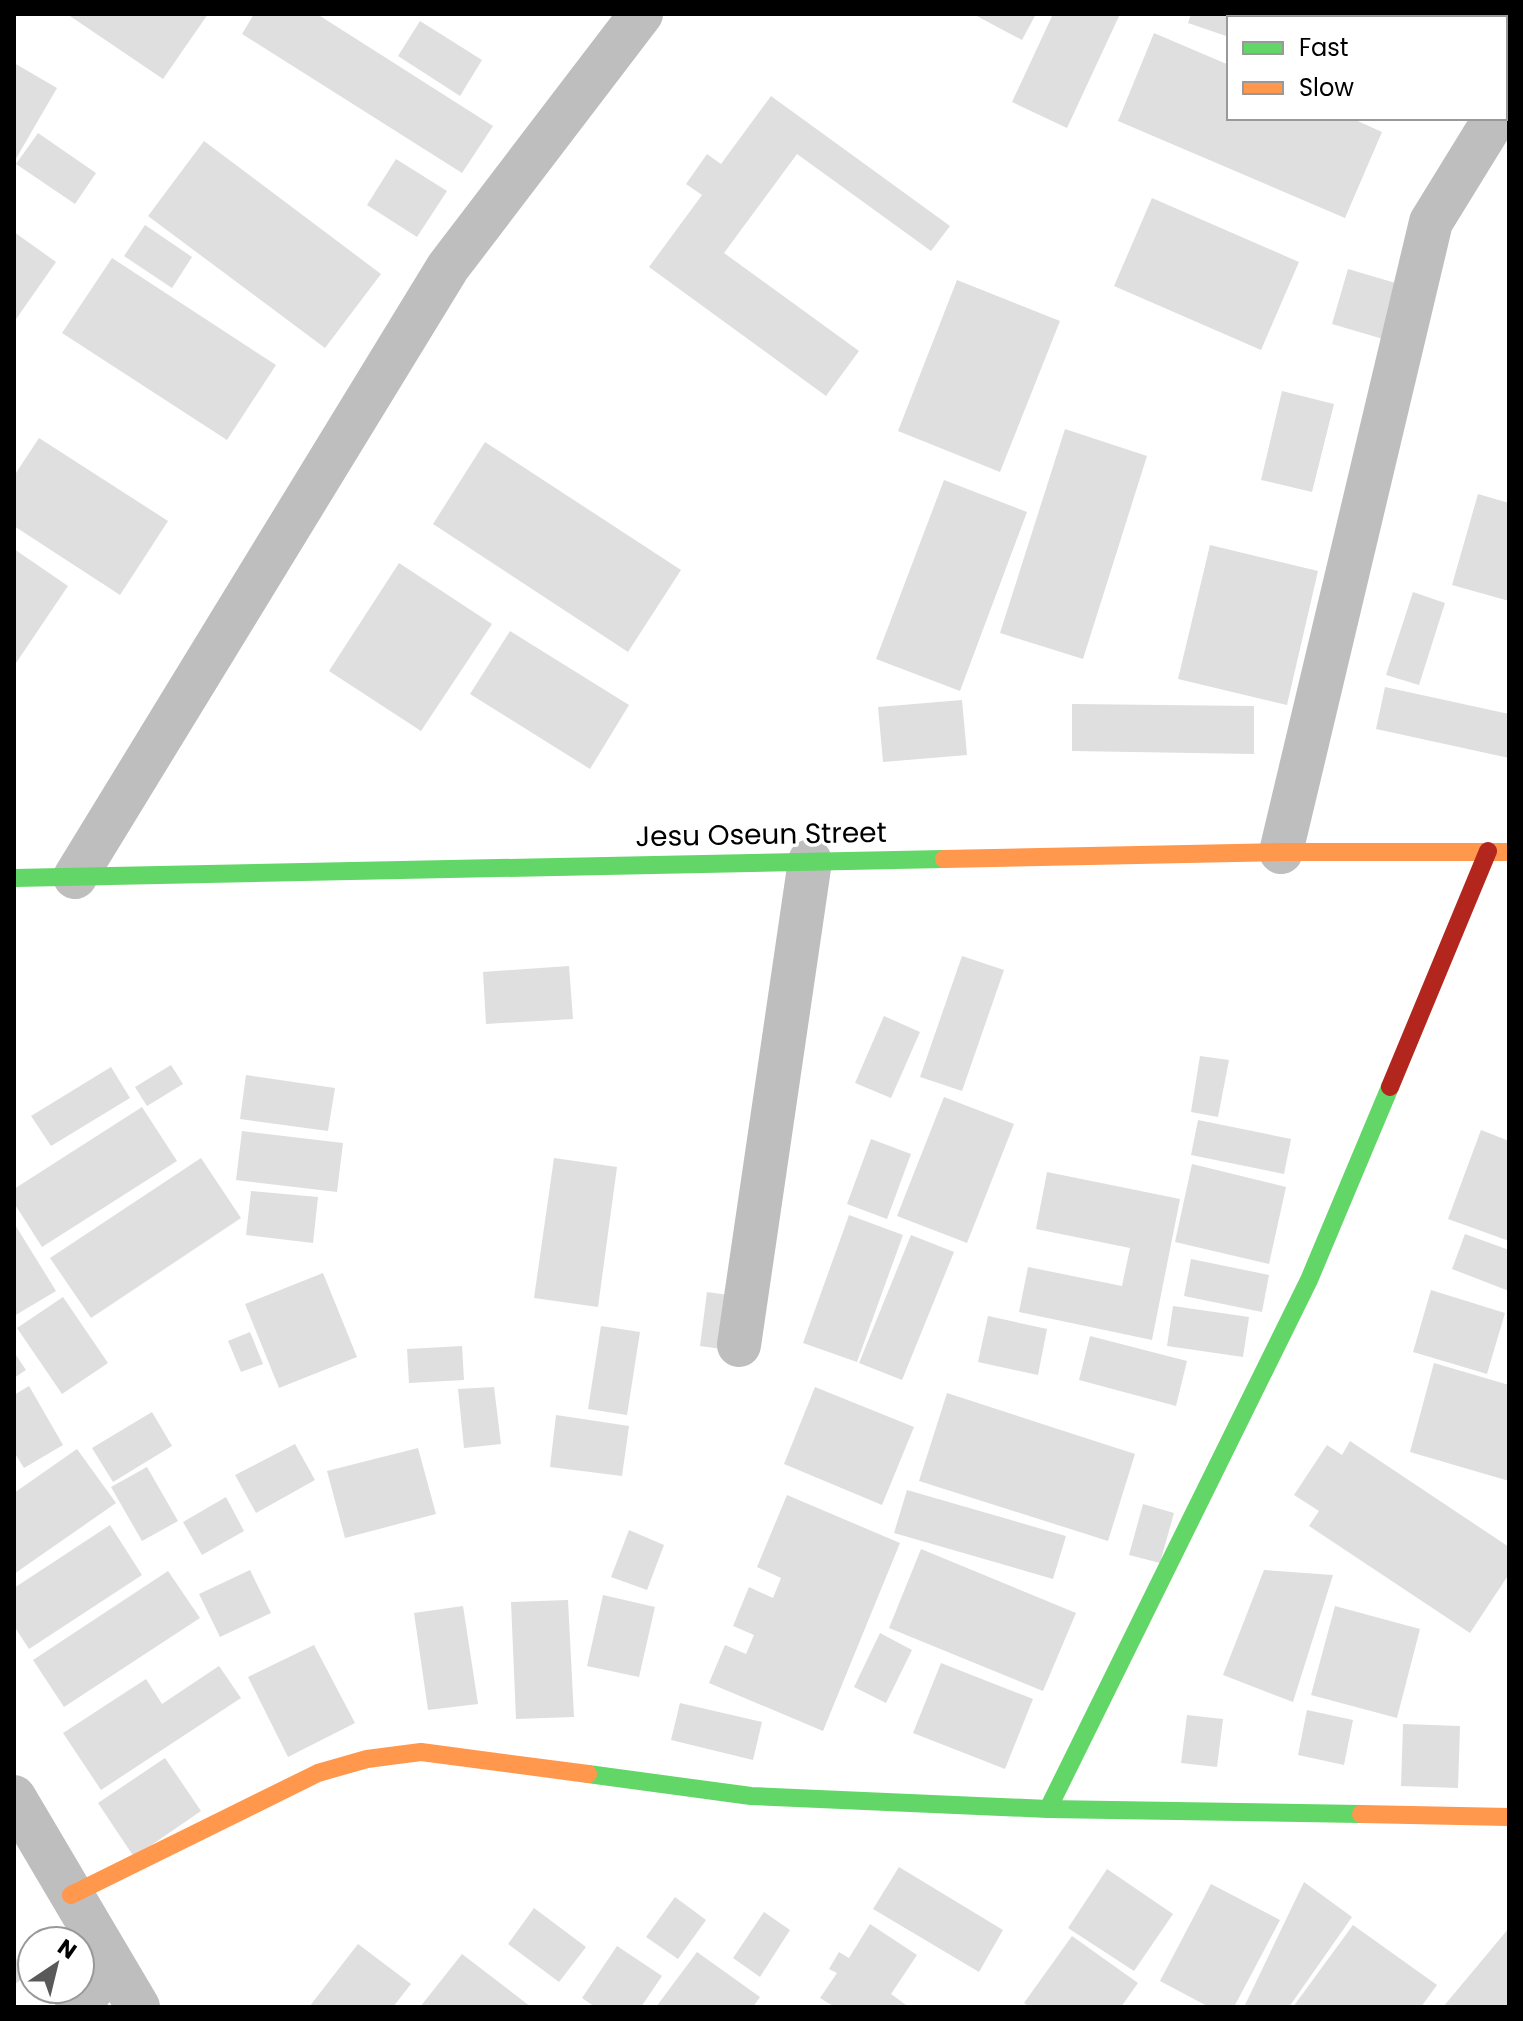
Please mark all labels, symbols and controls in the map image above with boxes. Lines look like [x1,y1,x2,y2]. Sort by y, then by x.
legend [1227,16,1507,120]
text: Fast [1299,31,1349,64]
text: Slow [1299,71,1354,104]
street label: Jesu Oseun Street [635,813,887,856]
north arrow [16,1925,96,2005]
text: N [52,1932,83,1966]

